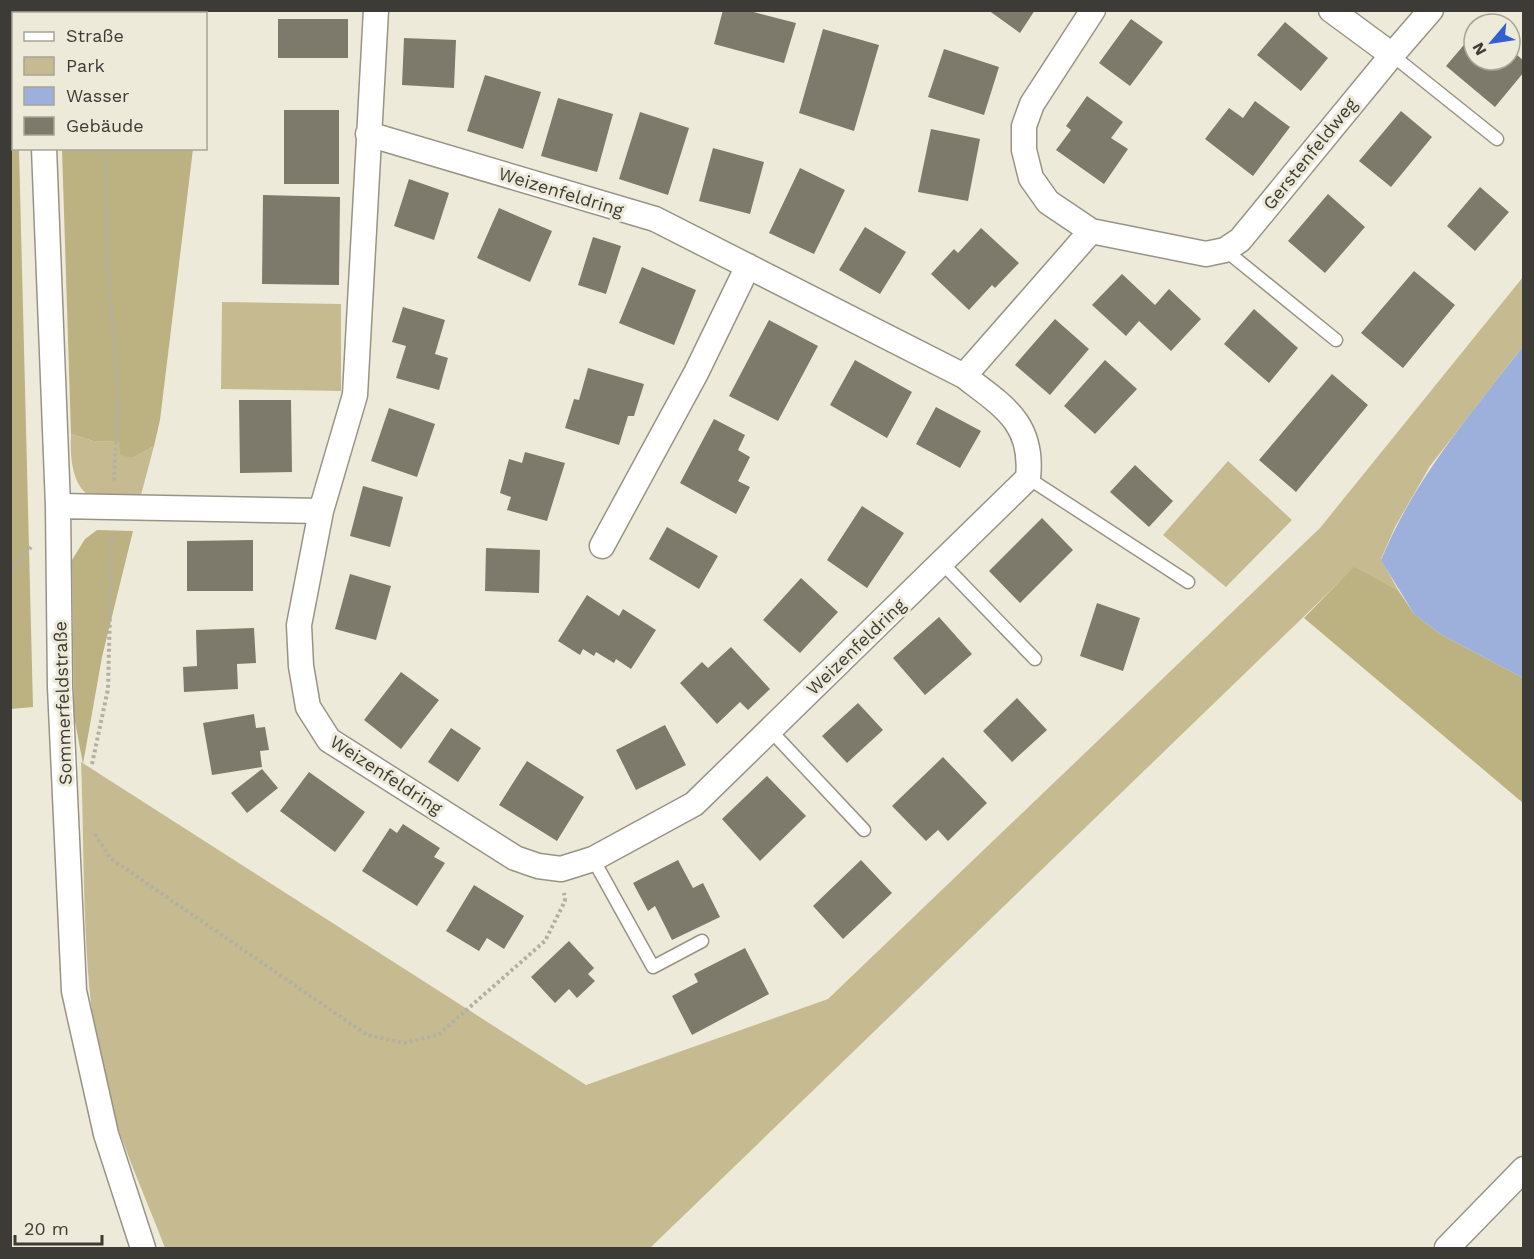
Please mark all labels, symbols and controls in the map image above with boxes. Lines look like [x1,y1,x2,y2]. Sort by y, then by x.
legend [12,12,207,150]
north arrow [1462,12,1522,72]
text: Straße [66,25,124,46]
text: N [1468,39,1491,59]
text: Park [66,55,105,76]
text: Wasser [66,85,129,106]
street label: Gerstenfeldweg [1258,93,1361,214]
text: Gebäude [66,115,144,136]
street label: Weizenfeldring [496,163,627,221]
street label: Weizenfeldring [802,594,910,699]
street label: Sommerfeldstraße [49,621,76,785]
street label: Weizenfeldring [326,730,447,819]
scale bar [15,1208,102,1246]
text: 20 m [24,1218,69,1239]

